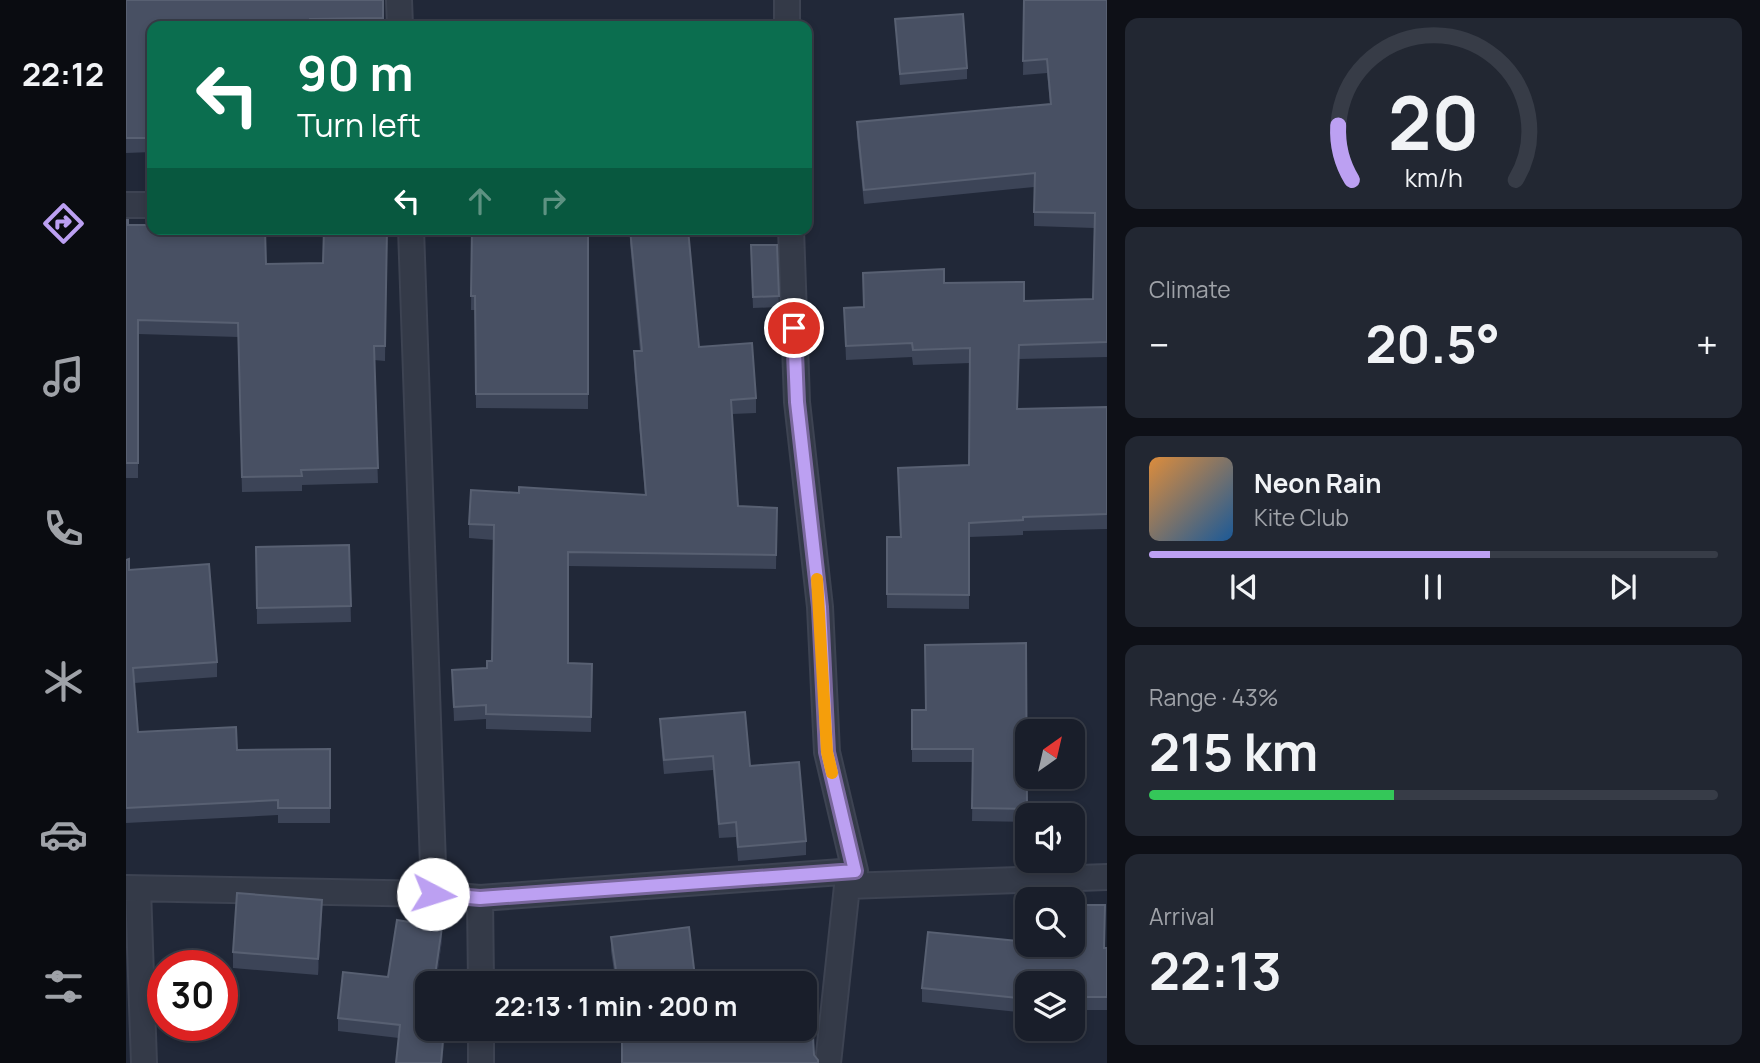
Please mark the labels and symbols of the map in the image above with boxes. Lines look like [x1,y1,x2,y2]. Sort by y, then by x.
pin [764,298,824,358]
north arrow [1015,719,1085,789]
position arrow [396,857,470,931]
speed limit sign: 30 [147,950,238,1041]

